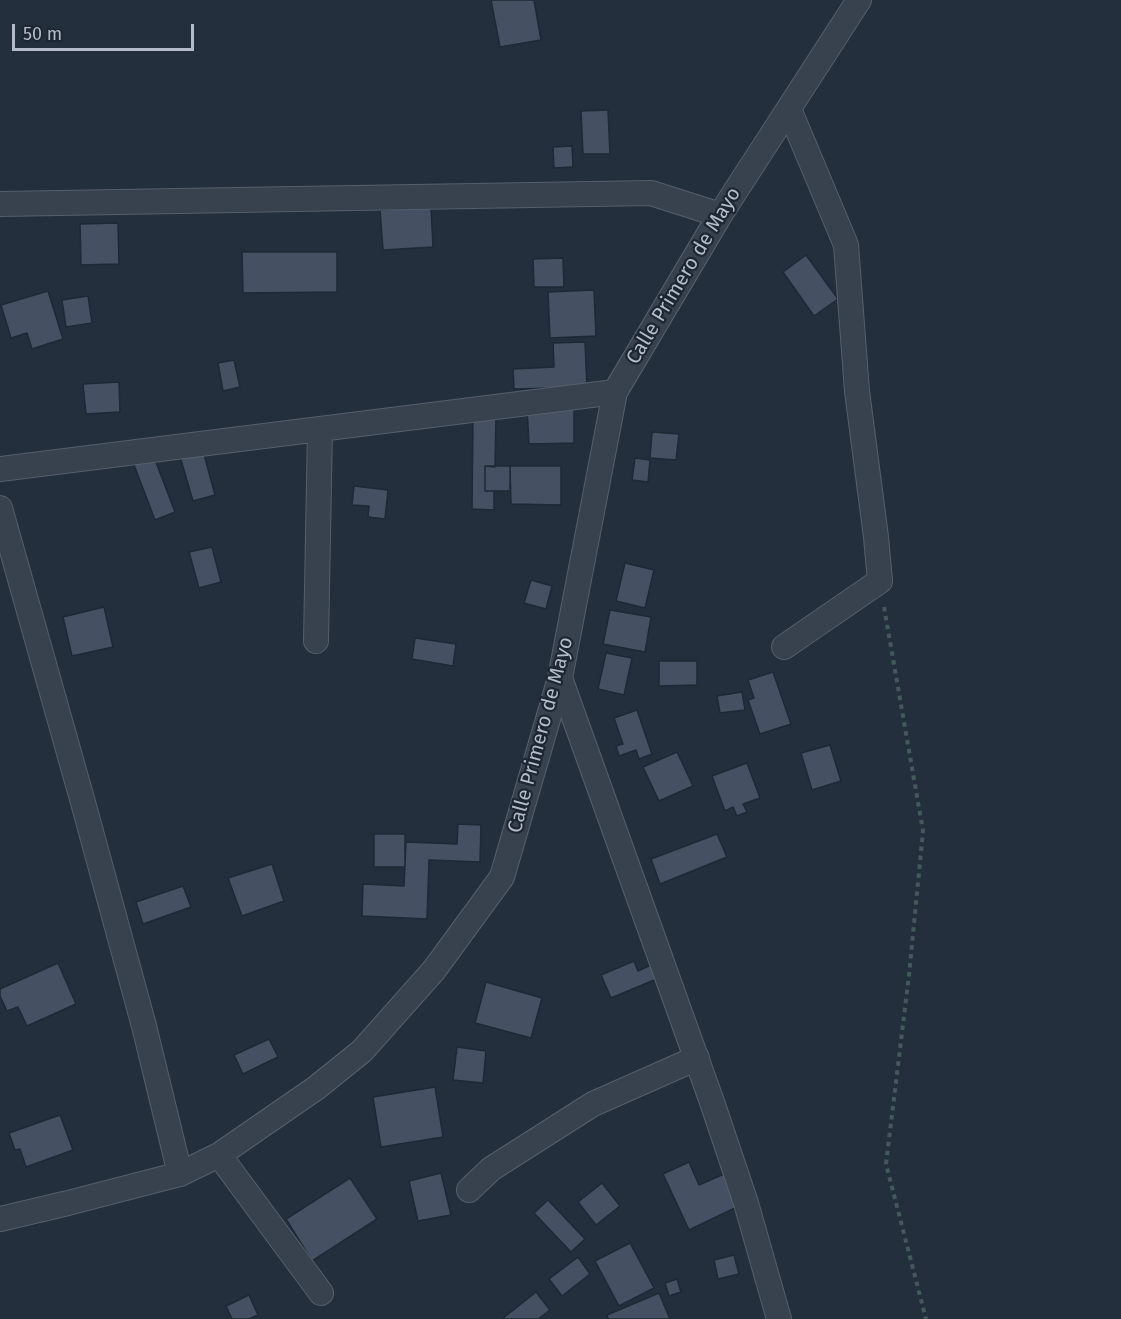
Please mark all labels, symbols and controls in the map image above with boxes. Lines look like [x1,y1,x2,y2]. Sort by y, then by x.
scale bar [15,12,196,50]
text: 50 m [23,23,62,45]
street label: Calle Primero de Mayo [622,183,746,369]
street label: Calle Primero de Mayo [503,634,579,836]

